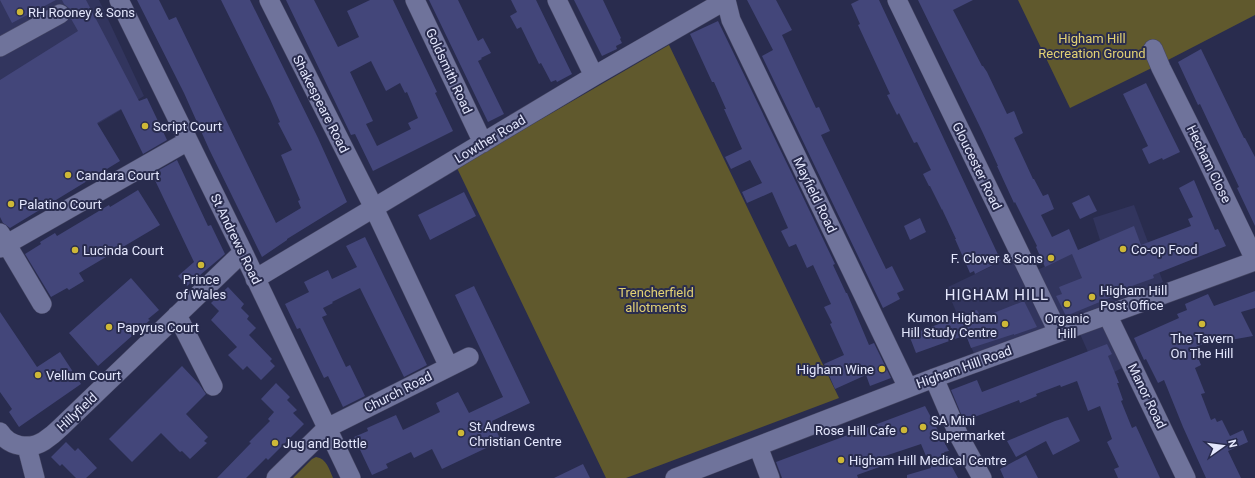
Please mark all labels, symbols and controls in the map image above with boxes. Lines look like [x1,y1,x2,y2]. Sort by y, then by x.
place label: RH Rooney & Sons [28,5,135,20]
marker: RH Rooney & Sons [15,7,25,17]
street label: Goldsmith Road [423,26,475,116]
park label: Higham Hill Recreation Ground [1038,31,1146,61]
street label: Shakespeare Road [290,53,352,155]
street label: Lowther Road [452,112,528,166]
place label: Script Court [153,119,222,134]
street label: Gloucester Road [949,120,1005,212]
marker: Script Court [140,121,150,131]
street label: Hecham Close [1184,123,1234,205]
street label: Mayfield Road [790,155,840,235]
place label: Candara Court [76,168,160,183]
marker: Candara Court [63,170,73,180]
street label: St Andrews Road [208,191,264,287]
place label: Palatino Court [19,197,102,212]
marker: Palatino Court [6,199,16,209]
place label: Co-op Food [1131,242,1198,257]
place label: Lucinda Court [83,243,164,258]
marker: Co-op Food [1118,244,1128,254]
marker: Lucinda Court [70,245,80,255]
place label: F. Clover & Sons [951,251,1043,266]
marker: F. Clover & Sons [1046,253,1056,263]
marker: Prince of Wales [196,260,206,270]
place label: Prince of Wales [176,272,226,302]
place label: Higham Hill Post Office [1100,283,1167,313]
park label: Trencherfield allotments [618,285,694,315]
district label: HIGHAM HILL [945,286,1049,304]
marker: Higham Hill Post Office [1087,292,1097,302]
marker: Organic Hill [1062,299,1072,309]
place label: Kumon Higham Hill Study Centre [901,310,997,340]
place label: Organic Hill [1045,311,1090,341]
marker: Kumon Higham Hill Study Centre [1000,319,1010,329]
marker: The Tavern On The Hill [1197,319,1207,329]
place label: Papyrus Court [117,320,199,335]
marker: Papyrus Court [104,322,114,332]
place label: The Tavern On The Hill [1170,331,1234,361]
street label: Higham Hill Road [914,343,1014,391]
street label: Manor Road [1125,361,1169,431]
place label: Higham Wine [797,362,874,377]
marker: Higham Wine [877,364,887,374]
place label: Vellum Court [46,368,121,383]
street label: Church Road [362,368,434,416]
marker: Vellum Court [33,370,43,380]
street label: Hillyfield [54,390,100,434]
place label: SA Mini Supermarket [931,413,1005,443]
place label: St Andrews Christian Centre [469,419,562,449]
marker: SA Mini Supermarket [918,422,928,432]
place label: Rose Hill Cafe [815,423,896,438]
marker: Rose Hill Cafe [899,425,909,435]
north arrow [1203,426,1243,466]
marker: St Andrews Christian Centre [456,428,466,438]
place label: Jug and Bottle [283,436,367,451]
marker: Jug and Bottle [270,438,280,448]
text: N [1225,438,1240,449]
place label: Higham Hill Medical Centre [849,453,1007,468]
marker: Higham Hill Medical Centre [836,455,846,465]

